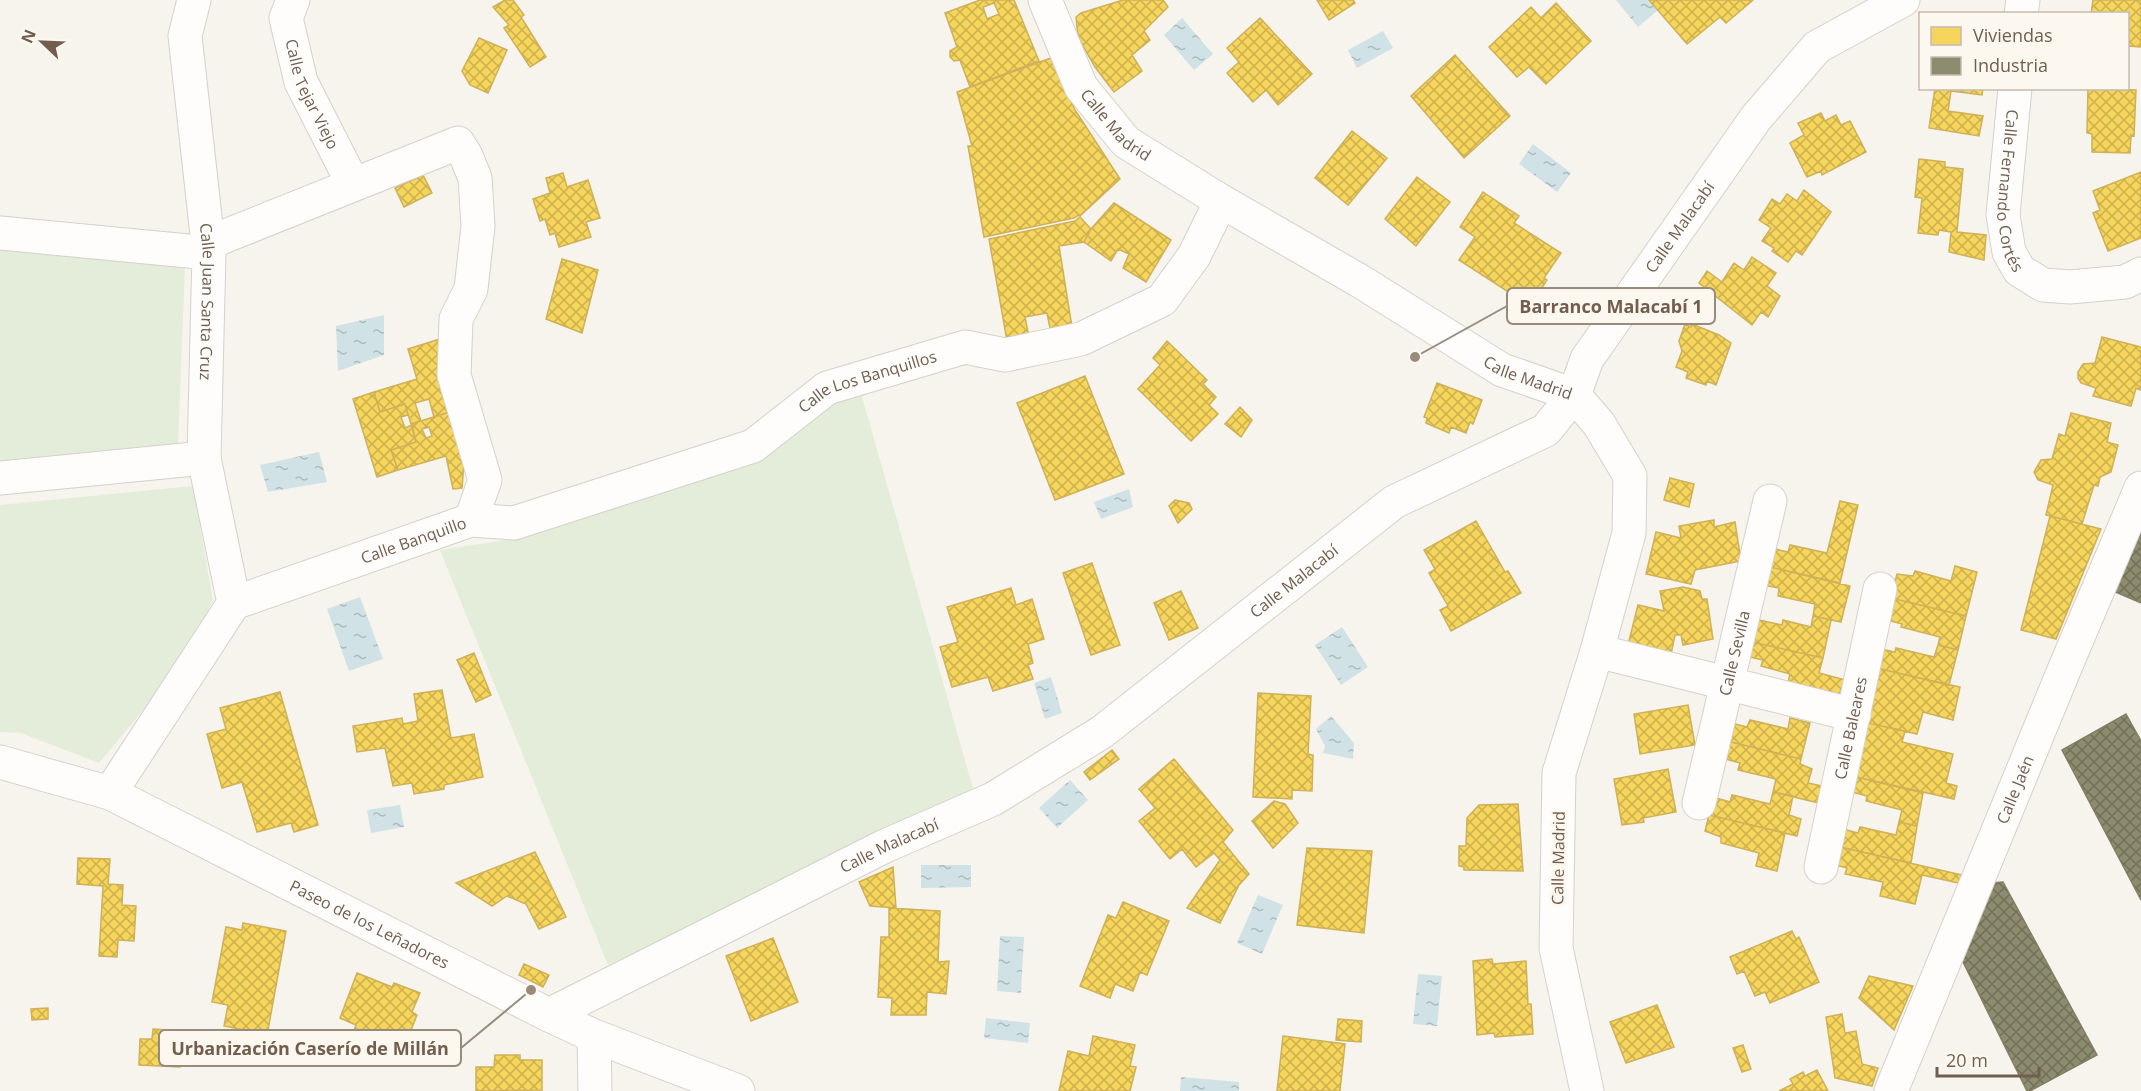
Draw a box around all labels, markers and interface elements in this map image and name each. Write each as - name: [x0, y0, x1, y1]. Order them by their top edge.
- north arrow: [12, 12, 72, 72]
- legend: [1919, 12, 2129, 90]
- text: Viviendas: [1973, 23, 2053, 47]
- text: N: [16, 26, 41, 46]
- street label: Calle Tejar Viejo: [280, 37, 344, 153]
- text: Industria: [1973, 53, 2048, 77]
- street label: Calle Madrid: [1076, 84, 1155, 166]
- street label: Calle Fernando Cortés: [1992, 109, 2029, 276]
- street label: Calle Malacabí: [1640, 176, 1720, 277]
- street label: Calle Juan Santa Cruz: [195, 222, 220, 380]
- callout: Barranco Malacabí 1: [1507, 288, 1715, 324]
- text: Barranco Malacabí 1: [1519, 294, 1703, 318]
- street label: Calle Los Banquillos: [793, 345, 939, 418]
- street label: Calle Madrid: [1479, 350, 1575, 405]
- street label: Calle Banquillo: [358, 511, 469, 569]
- street label: Calle Malacabí: [1245, 539, 1343, 623]
- street label: Calle Sevilla: [1714, 608, 1755, 698]
- street label: Calle Baleares: [1829, 675, 1872, 781]
- street label: Calle Jaén: [1991, 752, 2039, 827]
- street label: Calle Madrid: [1546, 811, 1570, 905]
- street label: Calle Malacabí: [836, 813, 943, 878]
- street label: Paseo de los Leñadores: [286, 875, 453, 974]
- callout: Urbanización Caserío de Millán: [159, 1030, 461, 1066]
- text: Urbanización Caserío de Millán: [171, 1036, 449, 1060]
- scale bar: [1937, 1040, 2039, 1078]
- text: 20 m: [1946, 1048, 1988, 1072]

